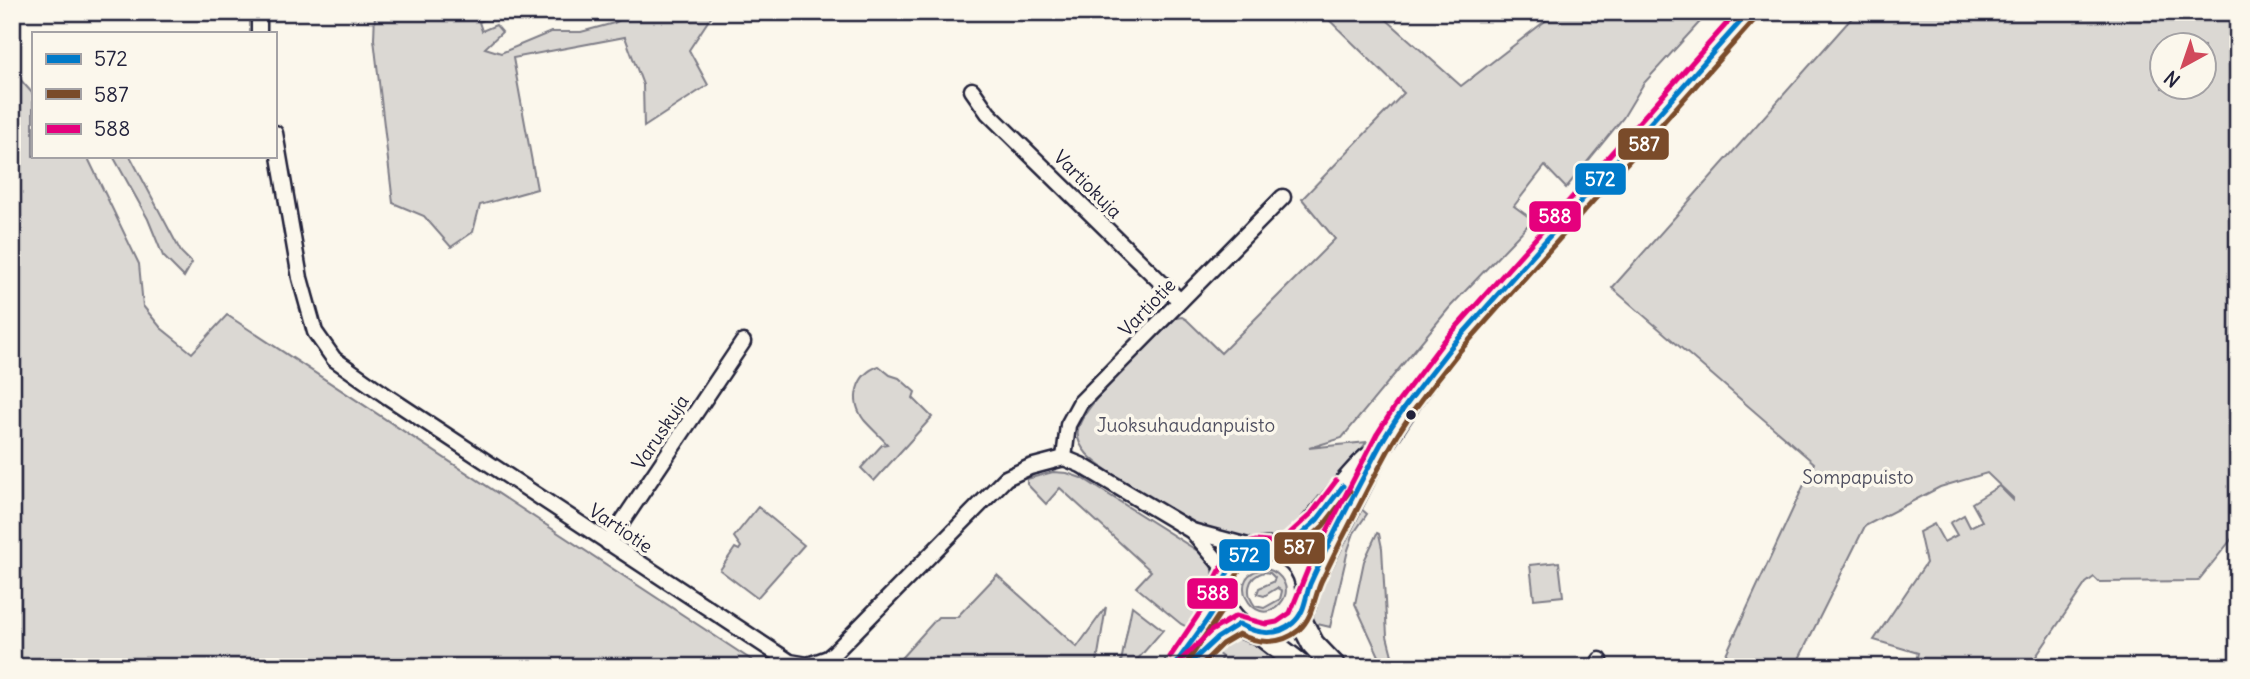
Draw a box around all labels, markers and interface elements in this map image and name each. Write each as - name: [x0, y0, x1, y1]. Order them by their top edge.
- legend: [32, 32, 276, 158]
- north arrow: [2148, 32, 2218, 102]
- text: 572: [94, 45, 128, 72]
- text: N: [2159, 66, 2185, 92]
- text: 587: [94, 81, 128, 108]
- text: 588: [94, 115, 130, 142]
- line badge: 587: [1617, 127, 1670, 161]
- text: 587: [1628, 132, 1660, 156]
- street label: Vartiokuja: [1049, 145, 1127, 223]
- line badge: 572: [1574, 162, 1627, 196]
- text: 572: [1585, 167, 1615, 191]
- line badge: 588: [1528, 200, 1582, 233]
- text: 588: [1539, 204, 1571, 228]
- street label: Vartiotie: [1113, 273, 1181, 341]
- street label: Varuskuja: [626, 390, 694, 474]
- unlabelled marker: [1404, 408, 1418, 422]
- park label: Juoksuhaudanpuisto: [1097, 413, 1275, 437]
- park label: Sompapuisto: [1802, 465, 1914, 489]
- street label: Vartiotie: [585, 498, 657, 558]
- line badge: 587: [1273, 531, 1326, 565]
- text: 587: [1283, 535, 1315, 559]
- line badge: 572: [1218, 538, 1271, 572]
- text: 572: [1229, 543, 1259, 567]
- line badge: 588: [1186, 577, 1239, 610]
- text: 588: [1197, 581, 1229, 605]

